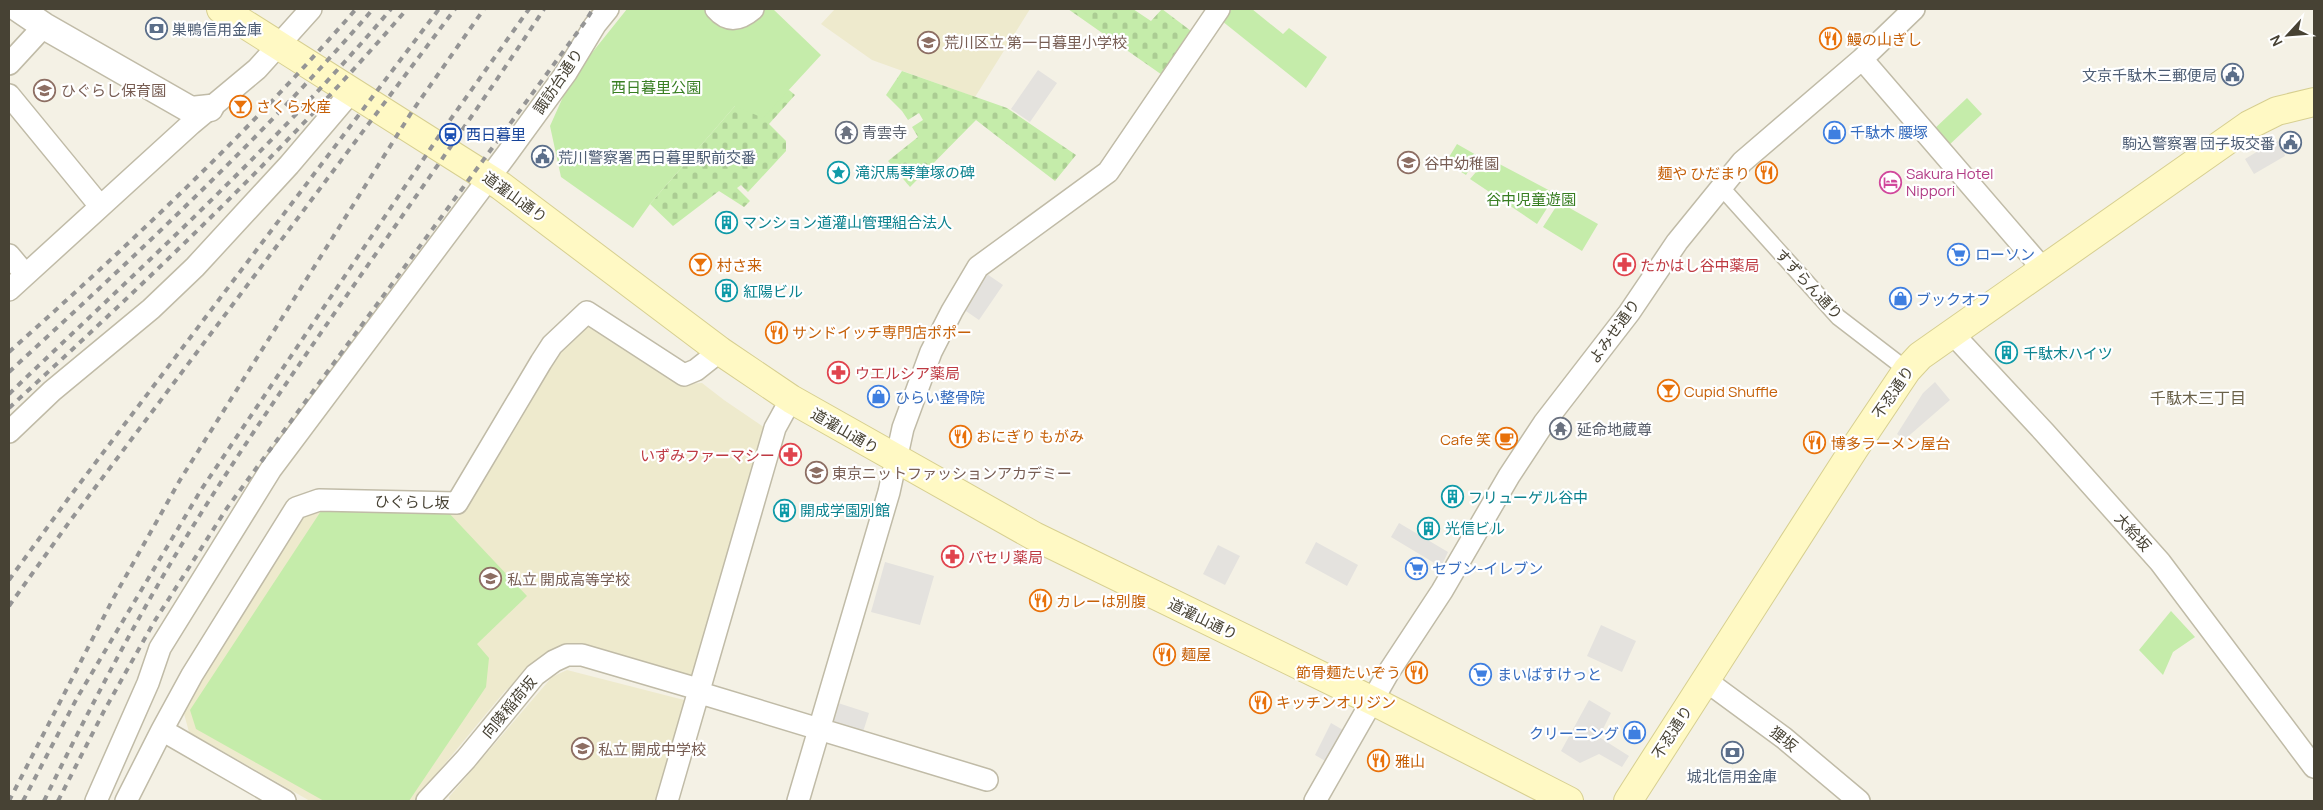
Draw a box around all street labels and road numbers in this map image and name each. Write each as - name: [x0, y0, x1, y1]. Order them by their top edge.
- street label: 諏訪台通り: [528, 44, 588, 118]
- street label: 道灌山通り: [478, 166, 552, 228]
- street label: すずらん通り: [1771, 244, 1847, 324]
- street label: よみせ通り: [1583, 294, 1645, 368]
- street label: 不忍通り: [1867, 361, 1919, 423]
- street label: 道灌山通り: [807, 403, 883, 459]
- street label: ひぐらし坂: [374, 491, 450, 513]
- street label: 大給坂: [2110, 508, 2156, 556]
- street label: 道灌山通り: [1165, 593, 1241, 645]
- street label: 向陵稲荷坂: [477, 672, 541, 742]
- street label: 不忍通り: [1647, 701, 1697, 763]
- street label: 狸坂: [1766, 721, 1802, 757]

